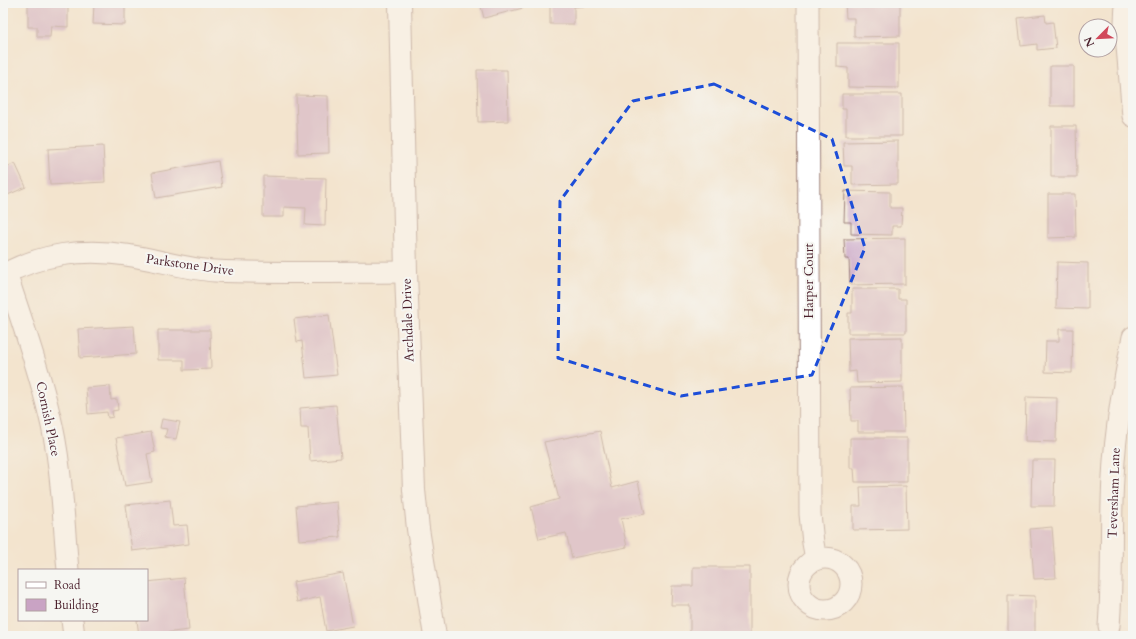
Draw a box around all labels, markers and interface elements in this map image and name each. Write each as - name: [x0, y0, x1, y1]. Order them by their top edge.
- north arrow: [1078, 18, 1118, 58]
- text: N: [1080, 34, 1098, 49]
- street label: Harper Court: [800, 243, 818, 319]
- street label: Parkstone Drive: [145, 250, 235, 280]
- street label: Archdale Drive: [398, 278, 418, 362]
- street label: Cornish Place: [31, 380, 65, 458]
- street label: Teversham Lane: [1103, 447, 1125, 539]
- legend: [18, 569, 148, 621]
- text: Road: [54, 577, 81, 593]
- text: Building: [54, 597, 99, 613]

